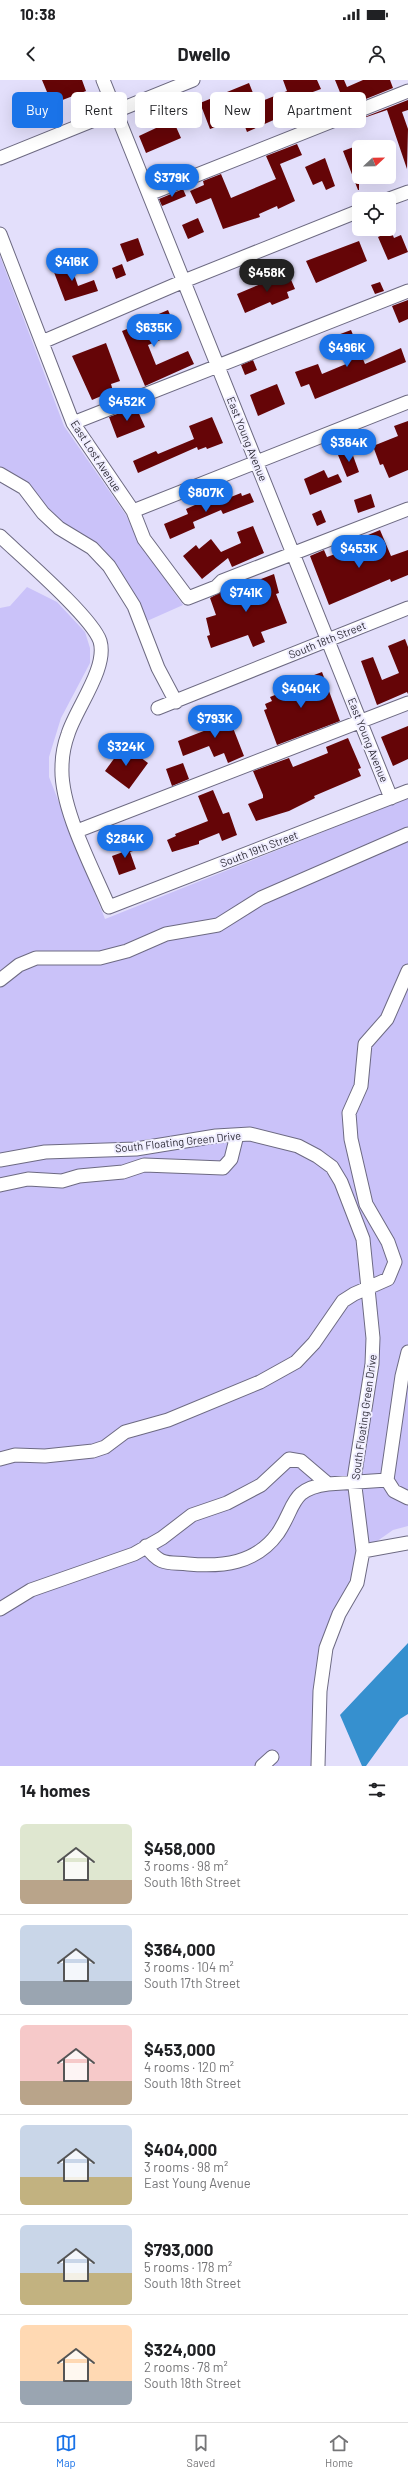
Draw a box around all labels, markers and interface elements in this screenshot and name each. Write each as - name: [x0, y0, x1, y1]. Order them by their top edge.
- text: 10:38: [20, 5, 56, 23]
- icon: back: [20, 43, 42, 65]
- text: Dwello: [177, 43, 231, 65]
- icon: person: [366, 43, 388, 65]
- chip: Buy: [12, 92, 63, 128]
- chip: Rent: [71, 92, 127, 128]
- chip: Filters: [135, 92, 202, 128]
- chip: New: [210, 92, 265, 128]
- chip: Apartment: [273, 92, 366, 128]
- north arrow: [352, 140, 396, 184]
- map controls: [352, 140, 396, 236]
- pin: $379K: [144, 164, 200, 198]
- text: $379K: [154, 169, 190, 185]
- button: locate: [352, 192, 396, 236]
- pin: $416K: [44, 248, 100, 282]
- text: $416K: [55, 253, 89, 269]
- pin: $458K: [239, 259, 295, 293]
- text: $458K: [248, 264, 286, 280]
- pin: $635K: [126, 314, 182, 348]
- text: $635K: [136, 319, 172, 335]
- pin: $496K: [319, 334, 375, 368]
- text: $496K: [328, 339, 366, 355]
- pin: $452K: [99, 388, 155, 422]
- text: $452K: [108, 393, 146, 409]
- street label: East Young Avenue: [225, 395, 270, 483]
- street label: East Lost Avenue: [69, 418, 124, 494]
- pin: $364K: [321, 429, 377, 463]
- text: $364K: [330, 434, 368, 450]
- pin: $807K: [178, 479, 234, 513]
- text: $807K: [188, 484, 224, 500]
- pin: $453K: [331, 535, 387, 569]
- text: $453K: [340, 540, 378, 556]
- pin: $741K: [218, 579, 274, 613]
- text: $741K: [229, 584, 263, 600]
- street label: South 18th Street: [286, 618, 367, 661]
- pin: $404K: [273, 675, 329, 709]
- text: $404K: [282, 680, 320, 696]
- street label: East Young Avenue: [346, 696, 391, 784]
- pin: $793K: [187, 705, 243, 739]
- text: $793K: [197, 710, 233, 726]
- pin: $324K: [98, 733, 154, 767]
- text: $324K: [107, 738, 145, 754]
- pin: $284K: [97, 825, 153, 859]
- street label: South 19th Street: [218, 828, 300, 869]
- text: $284K: [106, 830, 144, 846]
- street label: South Floating Green Drive: [114, 1128, 242, 1155]
- street label: South Floating Green Drive: [348, 1353, 379, 1481]
- icon: filters: [366, 1779, 388, 1801]
- text: 14 homes: [20, 1780, 90, 1800]
- text: $458,000: [144, 1838, 216, 1858]
- icon: home: [52, 1840, 100, 1888]
- text: 3 rooms · 98 m²: [144, 1858, 228, 1874]
- text: South 16th Street: [144, 1874, 241, 1890]
- text: $364,000: [144, 1939, 215, 1959]
- icon: home: [52, 1941, 100, 1989]
- text: 3 rooms · 104 m²: [144, 1959, 234, 1975]
- text: South 17th Street: [144, 1975, 241, 1991]
- text: $453,000: [144, 2039, 216, 2059]
- icon: home: [52, 2041, 100, 2089]
- text: 4 rooms · 120 m²: [144, 2059, 234, 2075]
- text: South 18th Street: [144, 2075, 241, 2091]
- text: $404,000: [144, 2139, 217, 2159]
- icon: home: [52, 2141, 100, 2189]
- text: 3 rooms · 98 m²: [144, 2159, 228, 2175]
- text: East Young Avenue: [144, 2175, 251, 2191]
- text: $793,000: [144, 2239, 214, 2259]
- icon: home: [52, 2241, 100, 2289]
- text: 5 rooms · 178 m²: [144, 2259, 232, 2275]
- text: South 18th Street: [144, 2275, 241, 2291]
- text: $324,000: [144, 2339, 216, 2359]
- icon: home: [52, 2341, 100, 2389]
- text: 2 rooms · 78 m²: [144, 2359, 228, 2375]
- text: South 18th Street: [144, 2375, 241, 2391]
- tab: Map: [55, 2432, 77, 2469]
- tab: Saved: [187, 2432, 215, 2469]
- tab: Home: [325, 2432, 353, 2469]

